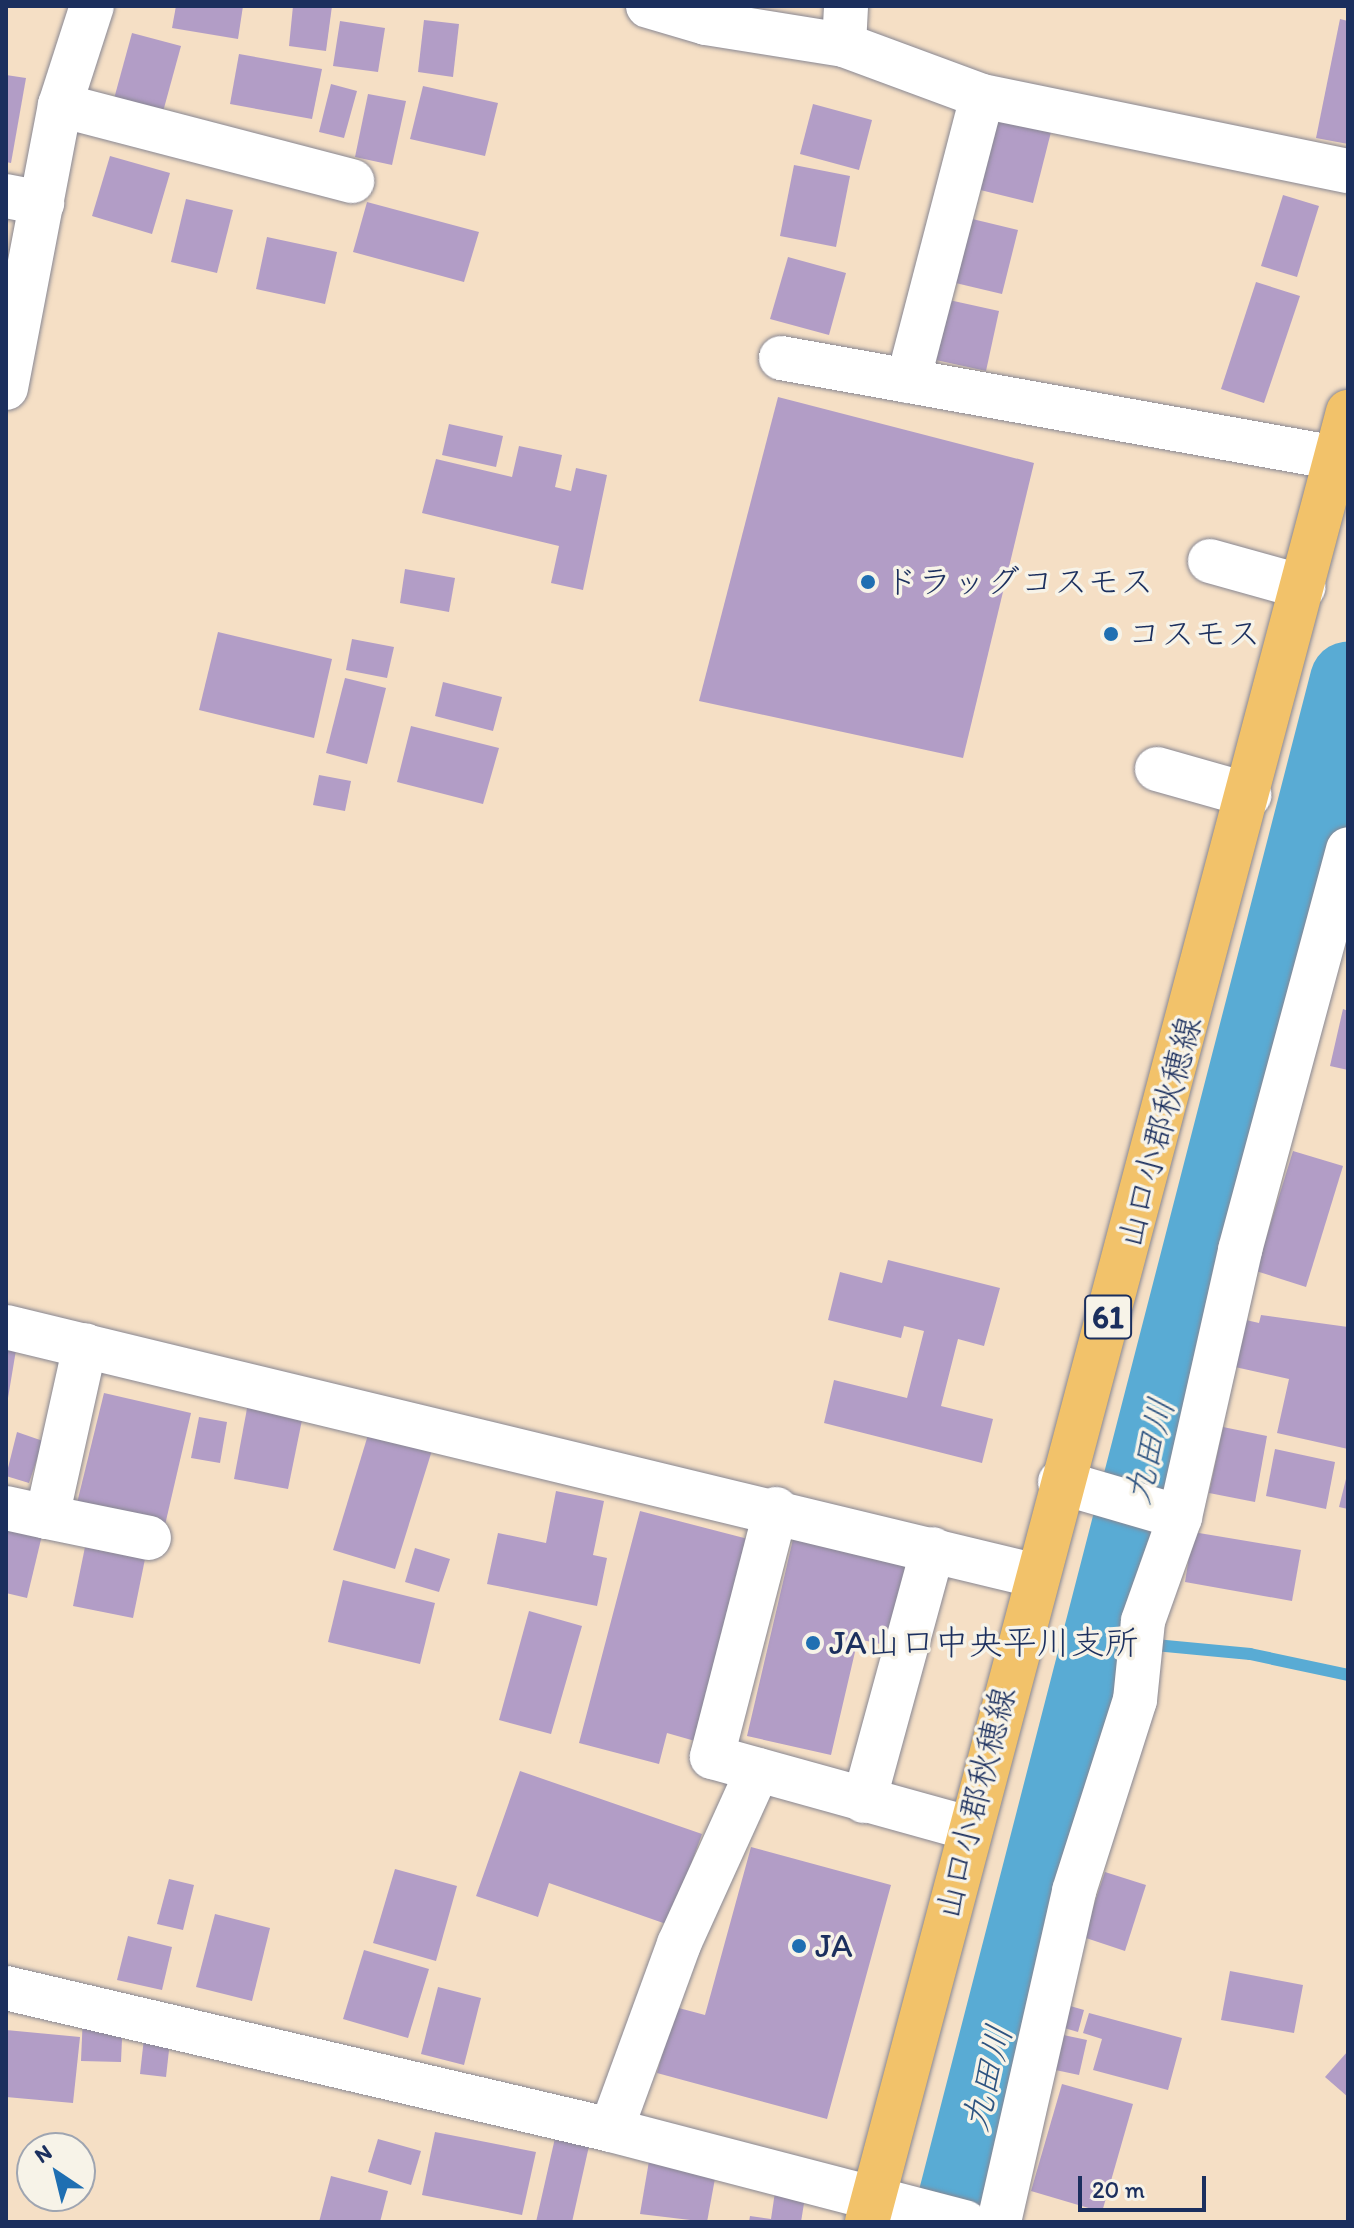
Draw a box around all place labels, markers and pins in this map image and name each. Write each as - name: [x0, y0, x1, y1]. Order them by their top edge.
- place label: ドラッグコスモス: [884, 562, 1156, 602]
- marker: ドラッグコスモス: [859, 573, 877, 591]
- place label: コスモス: [1127, 614, 1263, 654]
- marker: コスモス: [1102, 625, 1120, 643]
- place label: JA山口中央平川支所: [829, 1623, 1139, 1663]
- marker: JA山口中央平川支所: [804, 1634, 822, 1652]
- place label: JA: [815, 1926, 853, 1966]
- marker: JA: [790, 1937, 808, 1955]

